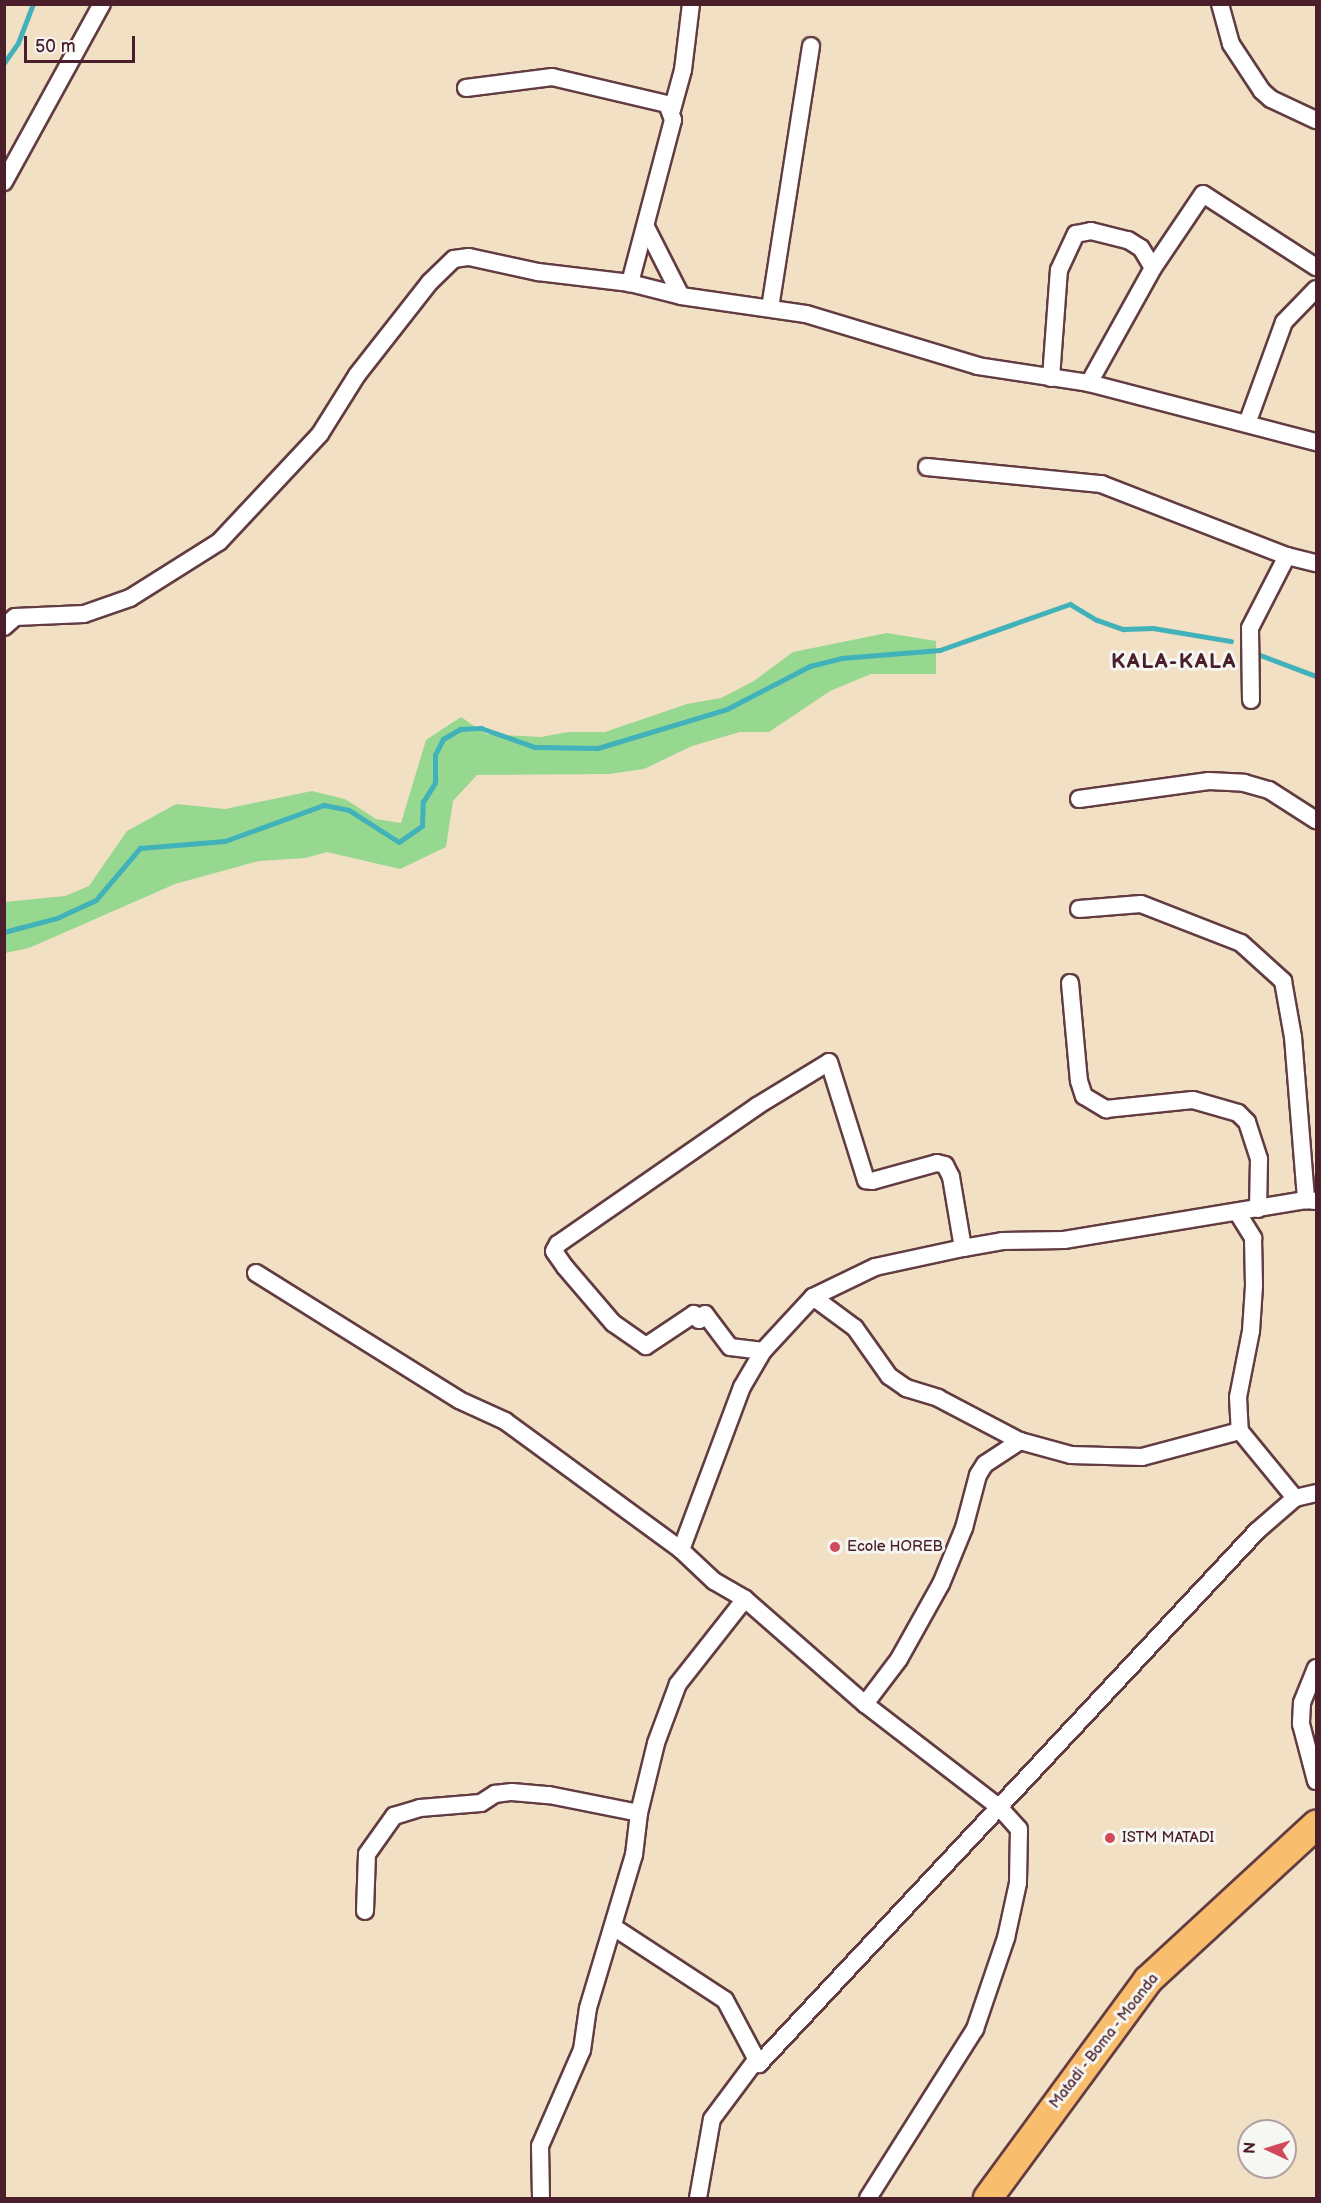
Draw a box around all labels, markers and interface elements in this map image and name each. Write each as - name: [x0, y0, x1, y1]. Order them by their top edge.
- scale bar: [27, 24, 138, 62]
- text: 50 m: [35, 36, 76, 57]
- district label: KALA-KALA: [1111, 649, 1237, 675]
- place label: Ecole HOREB: [847, 1538, 943, 1556]
- marker: Ecole HOREB: [828, 1540, 842, 1554]
- place label: ISTM MATADI: [1122, 1829, 1214, 1847]
- marker: ISTM MATADI: [1103, 1831, 1117, 1845]
- street label: Matadi - Boma - Moanda: [1045, 1969, 1163, 2113]
- north arrow: [1237, 2119, 1297, 2179]
- text: N: [1241, 2141, 1260, 2155]

